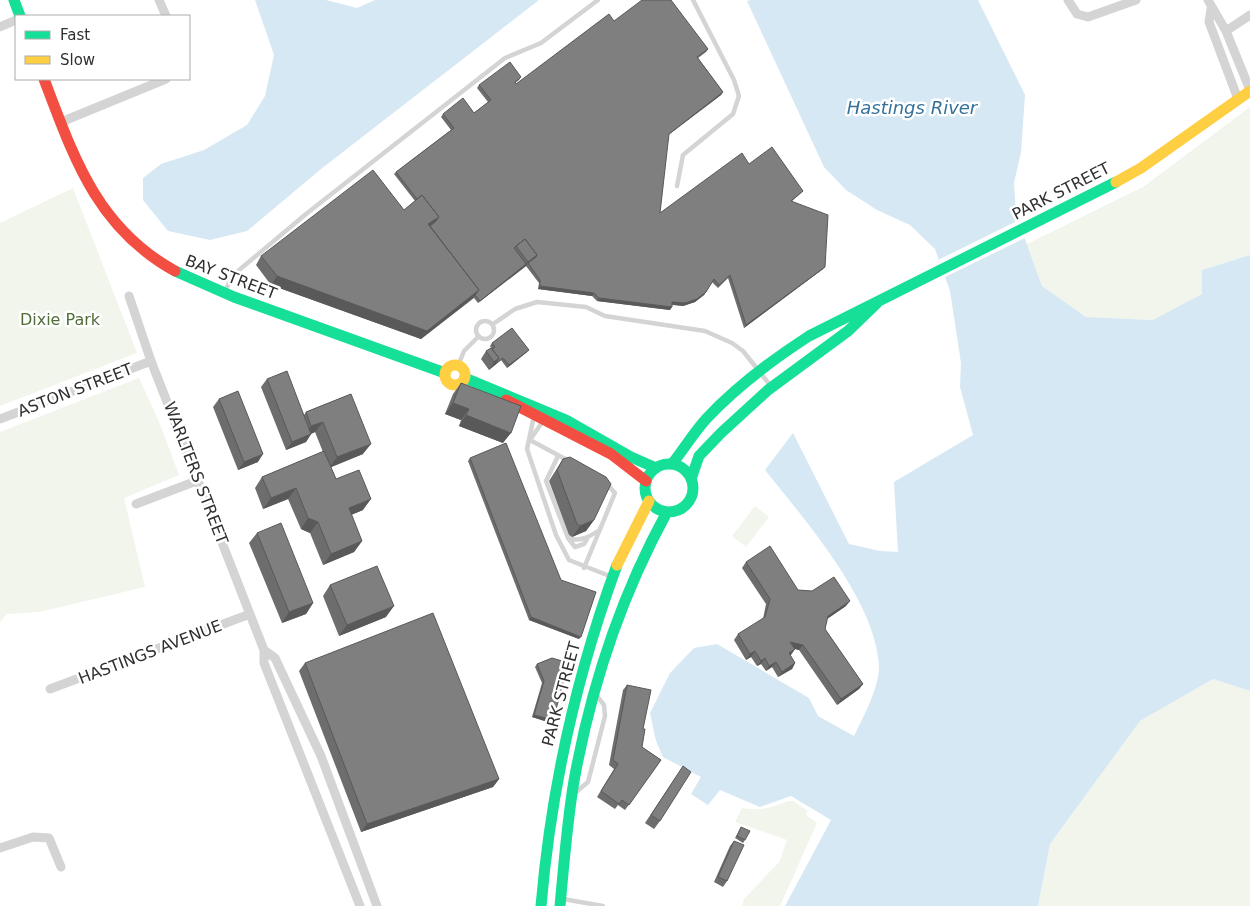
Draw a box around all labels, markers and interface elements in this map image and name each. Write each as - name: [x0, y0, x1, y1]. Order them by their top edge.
- legend: [15, 15, 190, 80]
- text: Fast: [60, 26, 90, 44]
- text: Slow: [60, 51, 95, 69]
- water label: Hastings River: [847, 97, 979, 118]
- street label: PARK STREET: [1009, 158, 1113, 224]
- street label: BAY STREET: [183, 251, 280, 303]
- park label: Dixie Park: [20, 310, 101, 329]
- street label: ASTON STREET: [15, 359, 135, 421]
- street label: WARLTERS STREET: [160, 399, 232, 547]
- street label: HASTINGS AVENUE: [76, 616, 224, 688]
- street label: PARK STREET: [538, 640, 584, 748]

